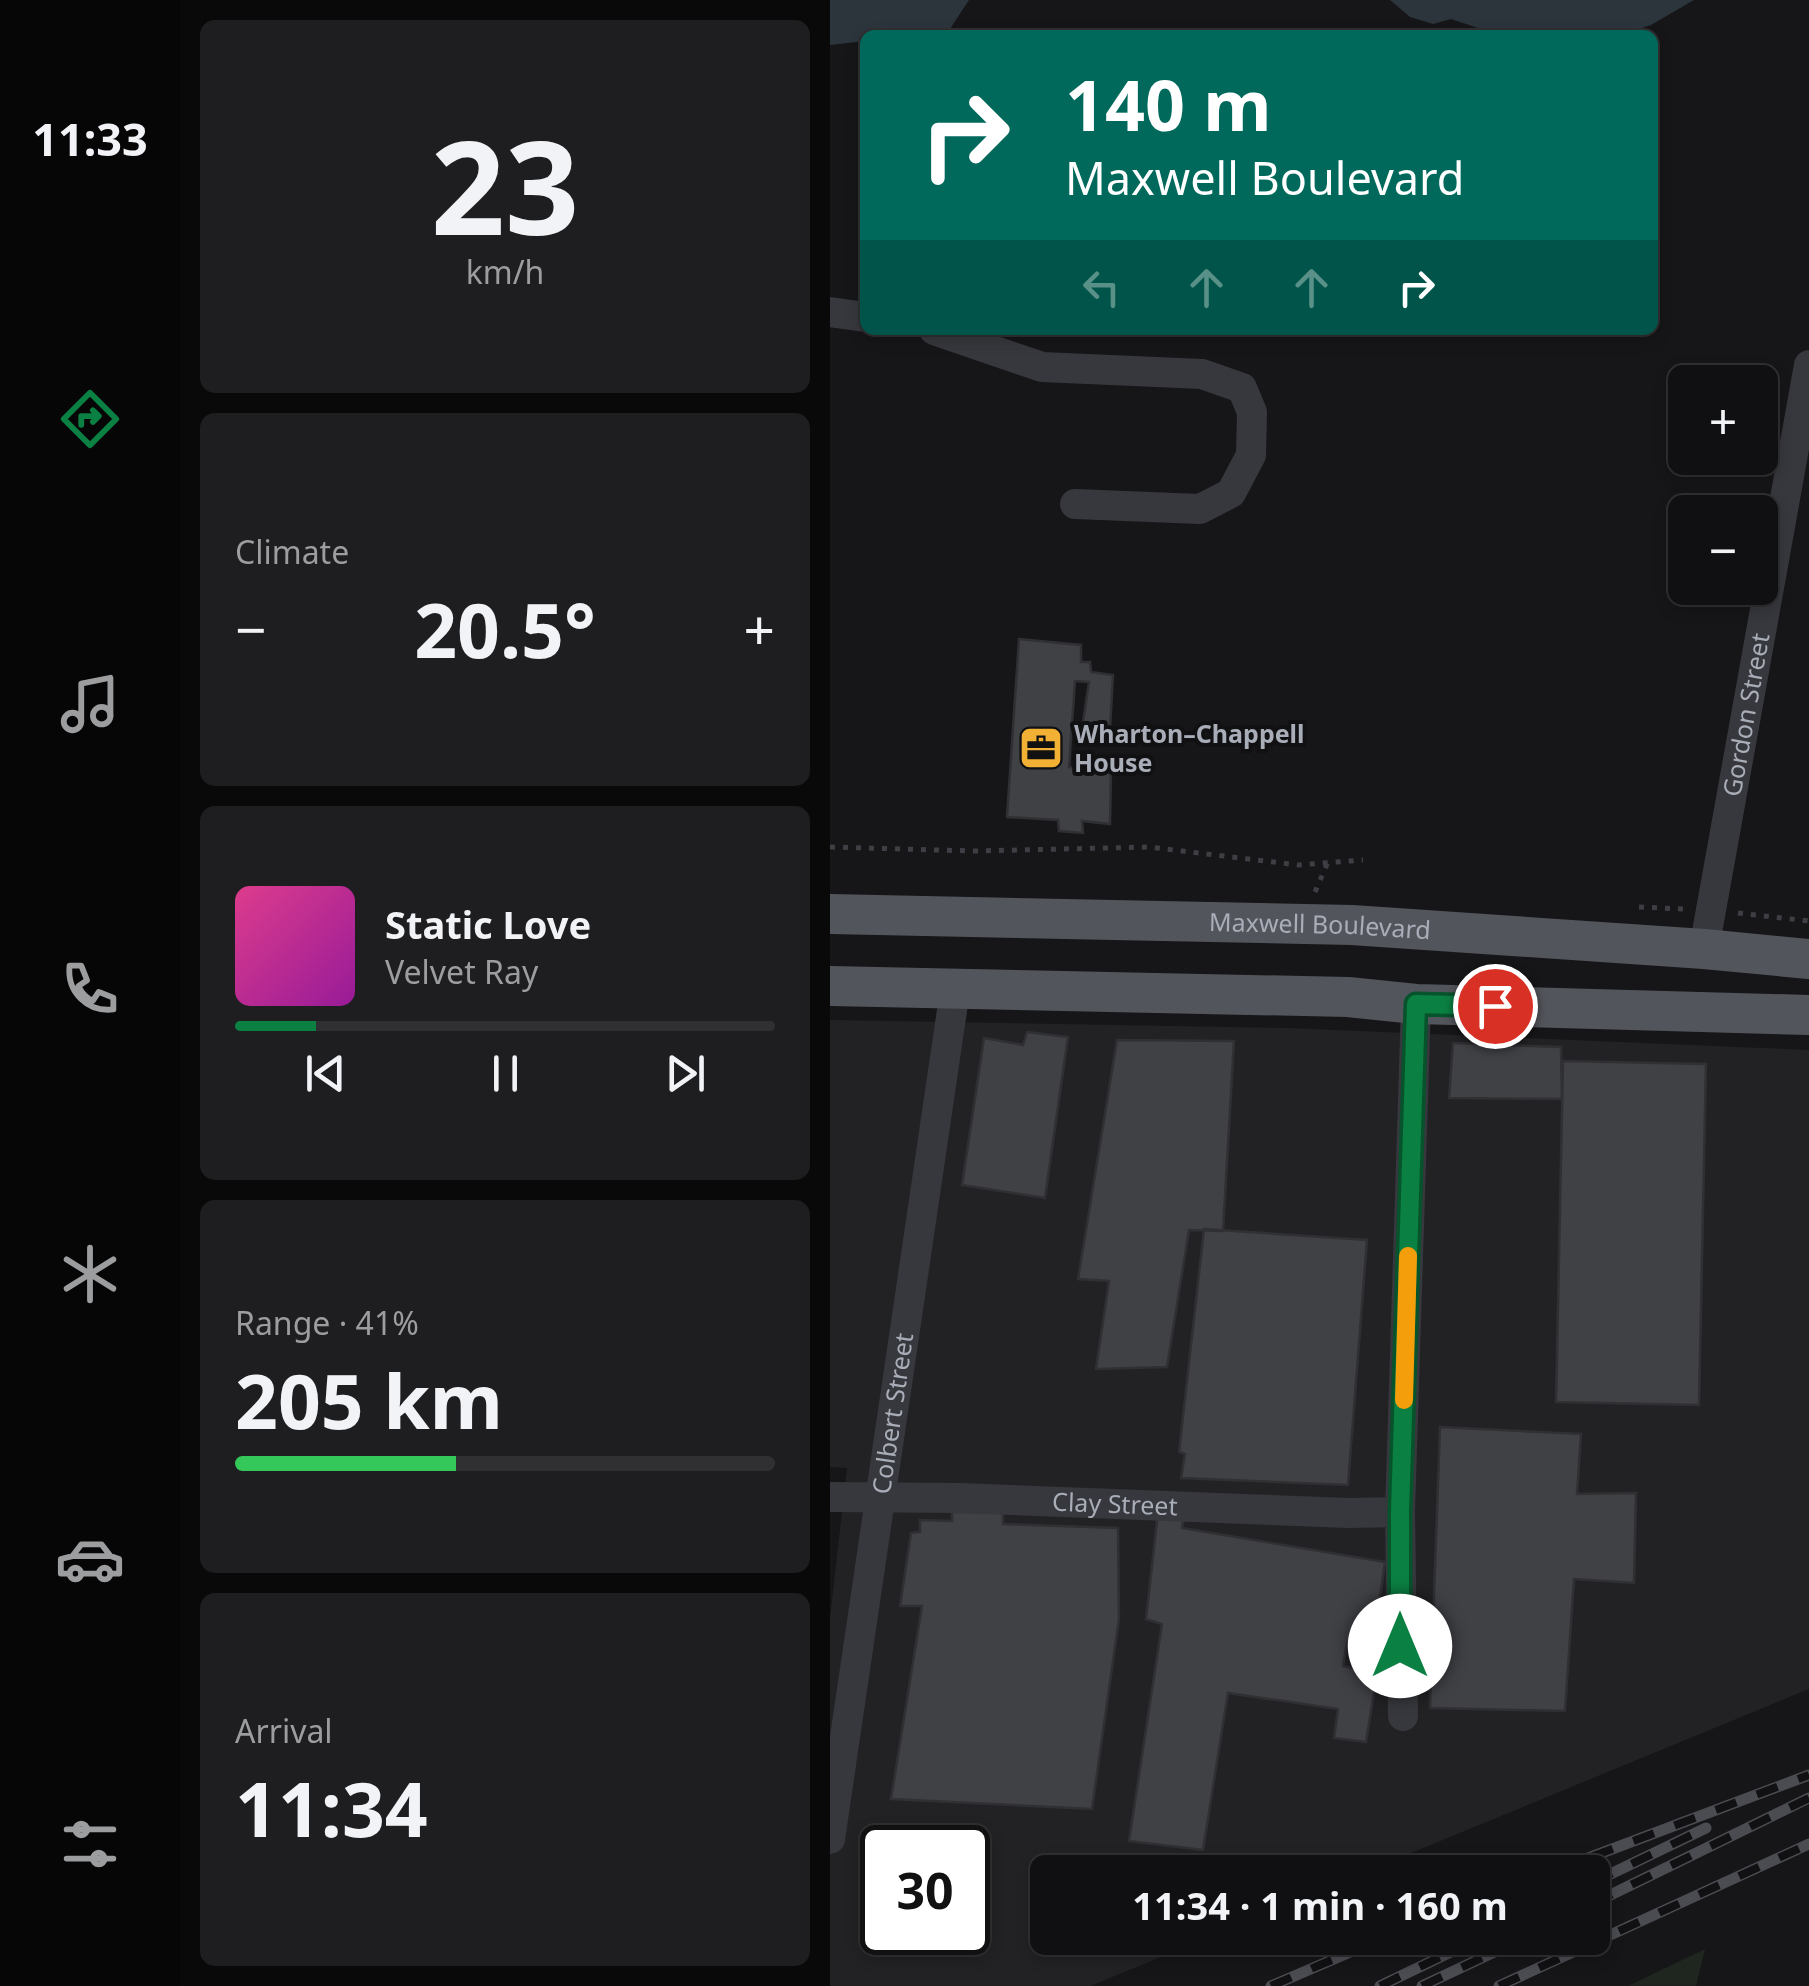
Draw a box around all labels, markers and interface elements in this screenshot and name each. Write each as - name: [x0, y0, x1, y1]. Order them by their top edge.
- text: 140 m: [1065, 56, 1272, 152]
- icon: right: [900, 70, 1030, 200]
- text: 23: [431, 96, 579, 273]
- text: 11:33: [32, 108, 148, 169]
- text: Maxwell Boulevard: [1065, 147, 1464, 208]
- text: km/h: [466, 250, 544, 293]
- icon: left: [1074, 260, 1129, 315]
- icon: ahead: [1179, 260, 1234, 315]
- icon: ahead: [1284, 260, 1339, 315]
- icon: right: [1389, 260, 1444, 315]
- map controls: [1668, 365, 1778, 605]
- button: +: [1668, 365, 1778, 475]
- icon: directions: [55, 384, 125, 454]
- button: −: [1668, 495, 1778, 605]
- text: Climate: [235, 530, 349, 573]
- text: 20.5°: [414, 578, 596, 680]
- text: −: [235, 591, 266, 666]
- text: +: [744, 591, 775, 666]
- street label: Gordon Street: [1714, 630, 1777, 799]
- icon: music: [55, 669, 125, 739]
- place label: Wharton–Chappell House: [1074, 716, 1305, 779]
- office icon: Wharton–Chappell House: [1018, 725, 1064, 771]
- text: Static Love: [385, 898, 591, 950]
- street label: Maxwell Boulevard: [1209, 904, 1432, 946]
- text: Velvet Ray: [385, 950, 538, 993]
- icon: phone: [55, 954, 125, 1024]
- pin: [1453, 964, 1538, 1049]
- icon: arrive: [1468, 979, 1523, 1034]
- icon: previous: [298, 1046, 353, 1101]
- icon: pause: [478, 1046, 533, 1101]
- icon: next: [658, 1046, 713, 1101]
- icon: climate: [55, 1239, 125, 1309]
- text: Range · 41%: [235, 1301, 419, 1344]
- street label: Colbert Street: [863, 1331, 920, 1496]
- text: 205 km: [235, 1349, 503, 1451]
- street label: Clay Street: [1052, 1484, 1178, 1522]
- icon: car: [55, 1524, 125, 1594]
- position arrow: [1348, 1594, 1452, 1698]
- text: Arrival: [235, 1709, 333, 1752]
- text: 11:34: [235, 1757, 428, 1859]
- icon: filters: [55, 1809, 125, 1879]
- speed limit sign: 30: [860, 1825, 990, 1955]
- text: 11:34 · 1 min · 160 m: [1132, 1879, 1508, 1931]

